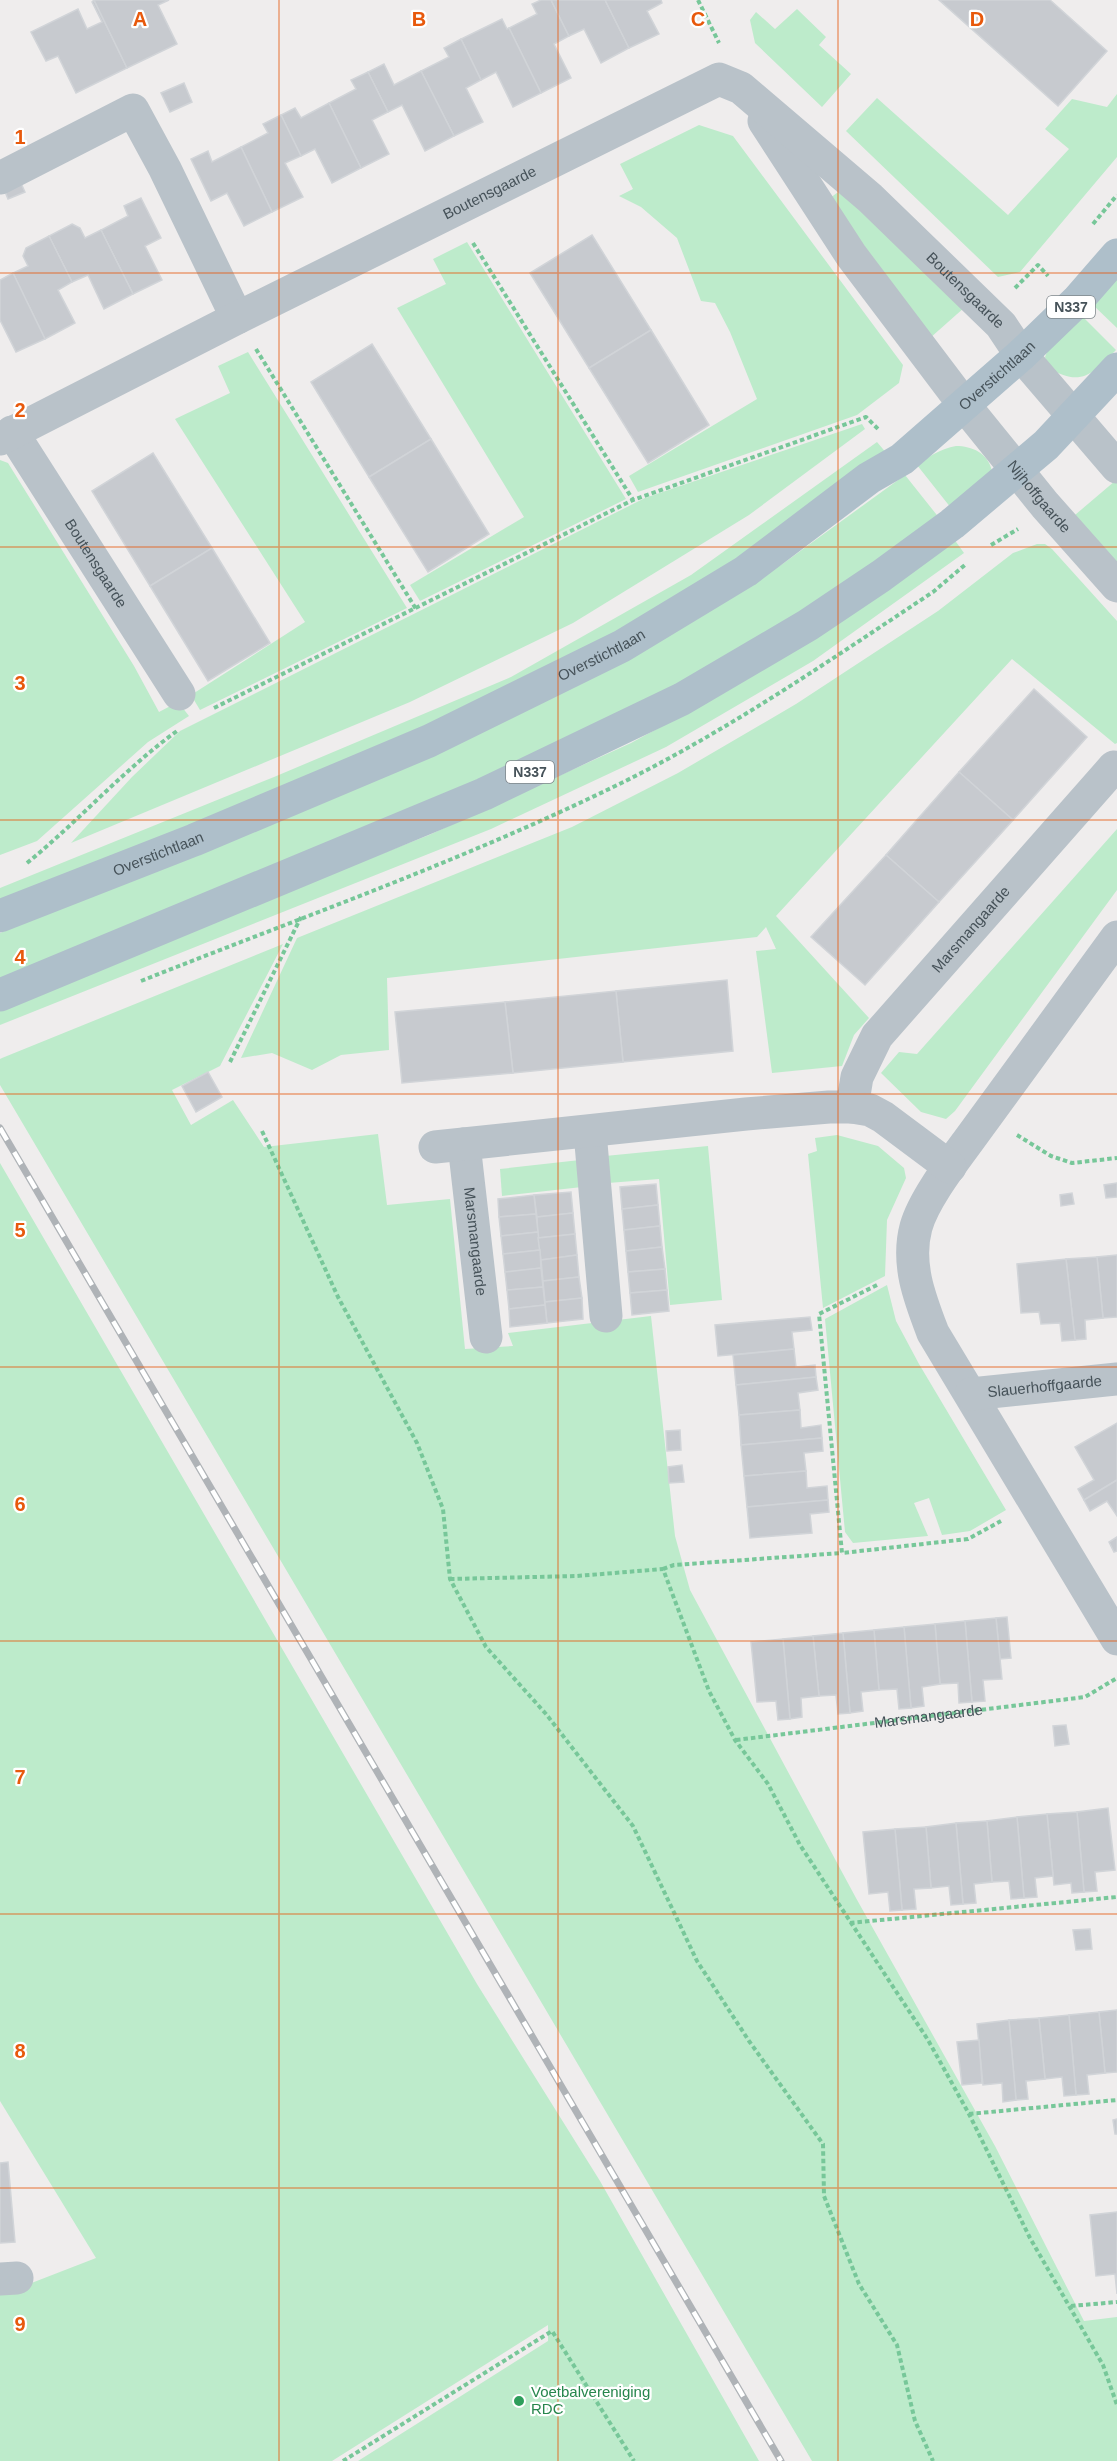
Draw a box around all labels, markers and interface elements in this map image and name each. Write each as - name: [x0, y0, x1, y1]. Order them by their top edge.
- text: A: [133, 8, 147, 30]
- text: B: [412, 8, 426, 30]
- text: C: [691, 8, 705, 30]
- text: D: [970, 8, 984, 30]
- text: 1: [14, 126, 26, 148]
- street label: Boutensgaarde: [440, 162, 539, 223]
- street label: Boutensgaarde: [923, 248, 1008, 331]
- road number: N337: [1047, 296, 1095, 318]
- street label: Overstichtlaan: [955, 337, 1038, 413]
- text: 2: [14, 399, 26, 421]
- street label: Nijhoffgaarde: [1004, 457, 1074, 536]
- street label: Boutensgaarde: [62, 516, 131, 611]
- street label: Overstichtlaan: [555, 625, 648, 684]
- text: 3: [14, 672, 26, 694]
- road number: N337: [506, 761, 554, 783]
- street label: Overstichtlaan: [110, 828, 206, 879]
- street label: Marsmangaarde: [928, 883, 1013, 976]
- text: 4: [14, 946, 26, 968]
- street label: Marsmangaarde: [461, 1186, 490, 1297]
- text: 5: [14, 1219, 26, 1241]
- street label: Slauerhoffgaarde: [987, 1372, 1103, 1400]
- text: 6: [14, 1493, 26, 1515]
- street label: Marsmangaarde: [873, 1701, 984, 1731]
- text: 7: [14, 1766, 26, 1788]
- text: 8: [14, 2040, 26, 2062]
- text: 9: [14, 2313, 26, 2335]
- place label: Voetbalvereniging RDC: [531, 2383, 650, 2417]
- marker: Voetbalvereniging RDC: [512, 2394, 526, 2408]

